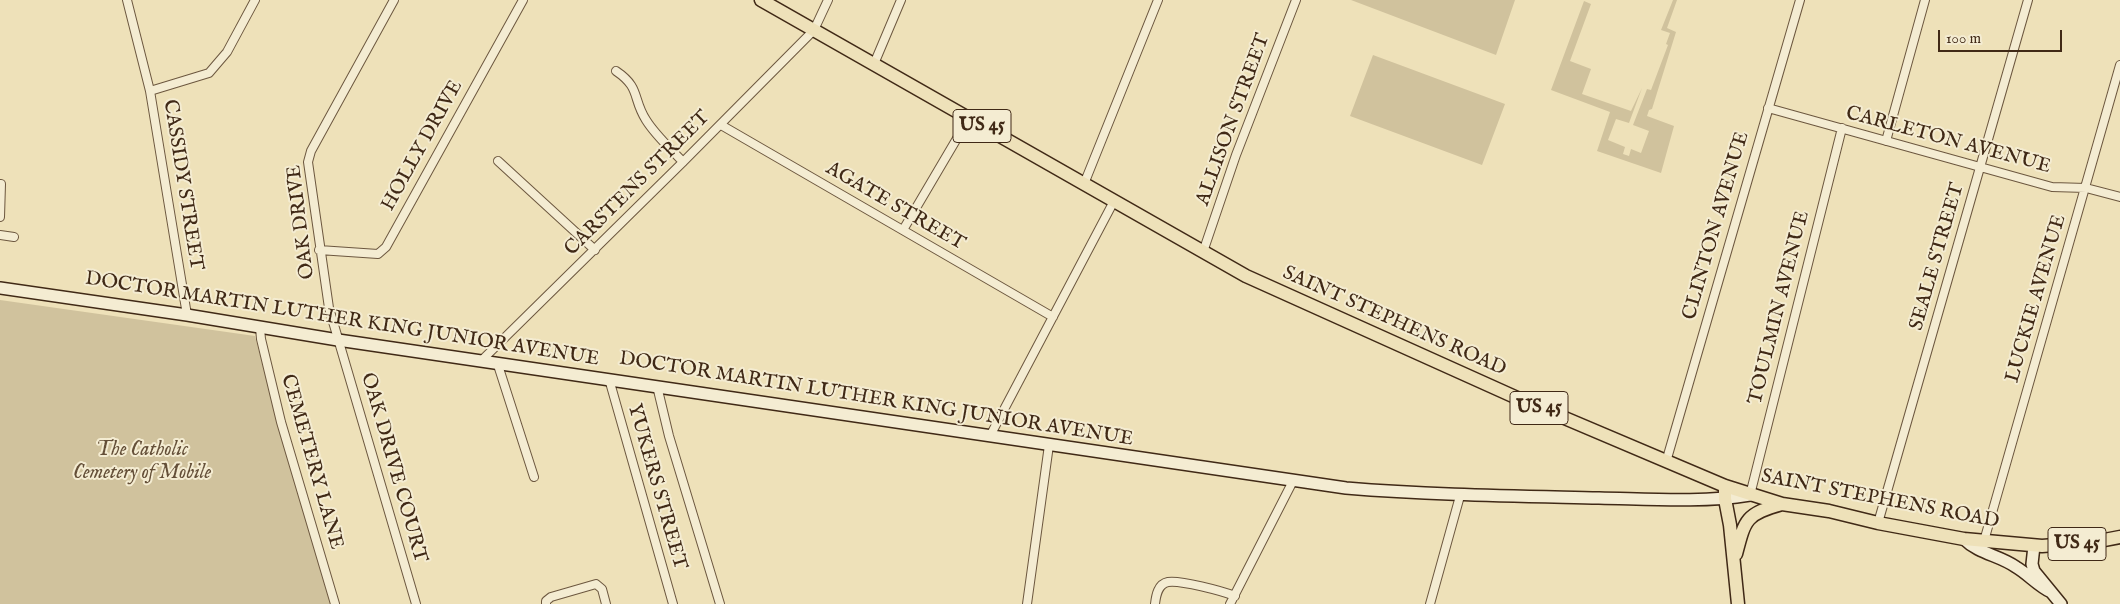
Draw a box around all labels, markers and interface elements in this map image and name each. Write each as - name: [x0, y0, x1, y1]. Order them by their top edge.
- scale bar: [1940, 20, 2064, 52]
- text: 100 m: [1946, 29, 1981, 48]
- street label: ALLISON STREET: [1192, 31, 1276, 209]
- street label: HOLLY DRIVE: [377, 77, 469, 215]
- street label: CASSIDY STREET: [157, 98, 207, 272]
- street label: CARLETON AVENUE: [1843, 102, 2053, 180]
- street label: CARSTENS STREET: [560, 106, 716, 262]
- road number: US 45: [953, 110, 1011, 142]
- street label: CLINTON AVENUE: [1679, 129, 1755, 323]
- street label: AGATE STREET: [821, 157, 969, 257]
- street label: OAK DRIVE: [283, 164, 321, 280]
- street label: SEALE STREET: [1905, 181, 1971, 333]
- street label: TOULMIN AVENUE: [1744, 209, 1816, 407]
- street label: LUCKIE AVENUE: [2002, 212, 2072, 386]
- street label: SAINT STEPHENS ROAD: [1279, 262, 1509, 382]
- street label: DOCTOR MARTIN LUTHER KING JUNIOR AVENUE: [83, 267, 601, 373]
- street label: DOCTOR MARTIN LUTHER KING JUNIOR AVENUE: [617, 347, 1135, 453]
- street label: OAK DRIVE COURT: [354, 370, 432, 566]
- street label: CEMETERY LANE: [275, 372, 347, 552]
- road number: US 45: [1510, 392, 1568, 424]
- street label: YUKERS STREET: [621, 401, 691, 573]
- park label: The Catholic Cemetery of Mobile: [73, 439, 211, 486]
- street label: SAINT STEPHENS ROAD: [1759, 465, 2001, 535]
- road number: US 45: [2048, 528, 2106, 560]

